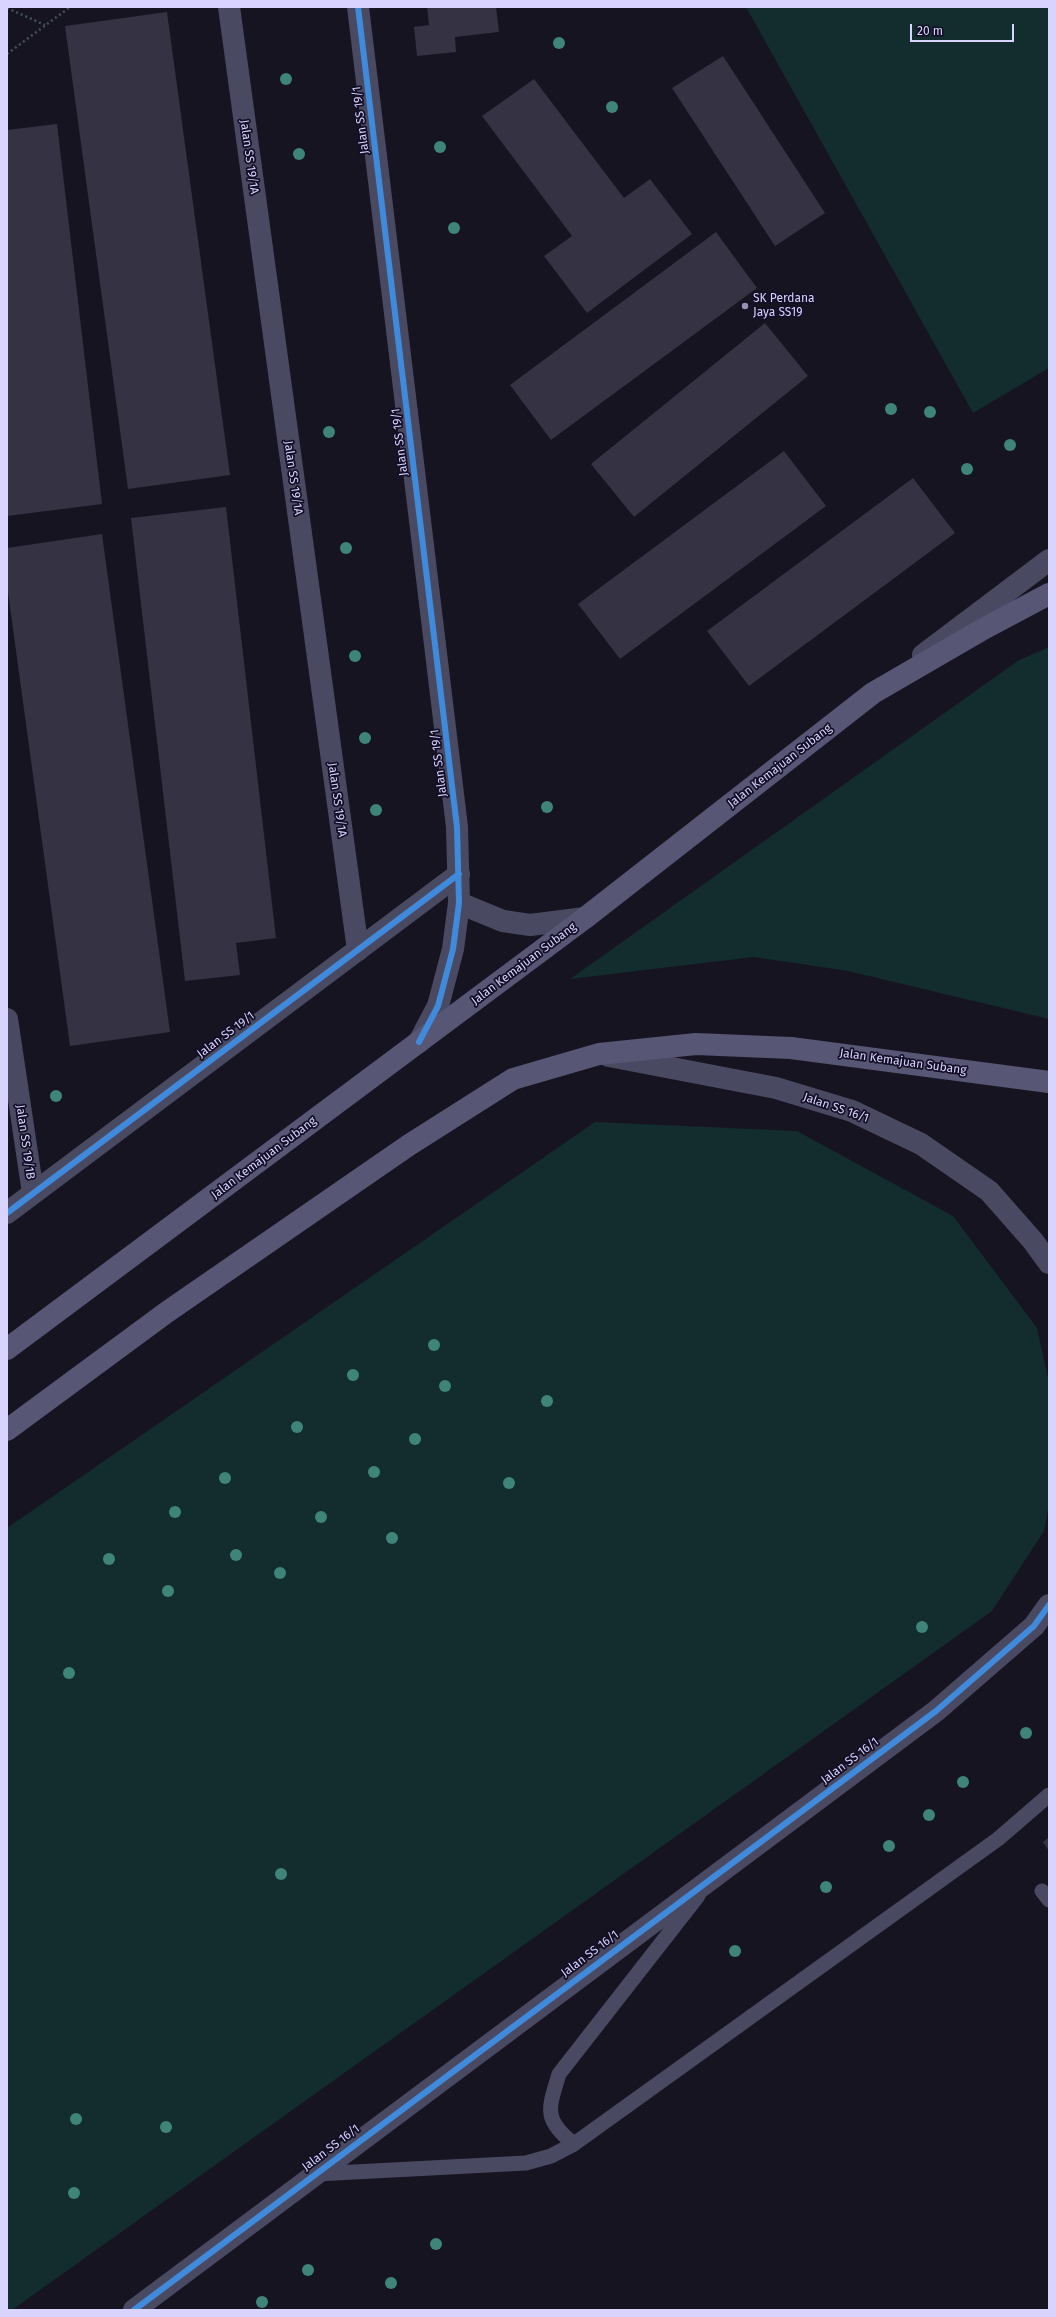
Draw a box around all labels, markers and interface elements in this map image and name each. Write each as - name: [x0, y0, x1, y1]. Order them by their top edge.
- scale bar: [912, 16, 1016, 42]
- text: 20 m: [917, 24, 943, 38]
- street label: Jalan SS 19/1: [350, 85, 372, 155]
- street label: Jalan SS 19/1A: [237, 119, 261, 195]
- place label: SK Perdana Jaya SS19: [753, 292, 814, 320]
- marker: SK Perdana Jaya SS19: [740, 301, 750, 311]
- street label: Jalan SS 19/1: [389, 407, 411, 477]
- street label: Jalan SS 19/1A: [281, 440, 305, 516]
- street label: Jalan Kemajuan Subang: [725, 721, 835, 811]
- street label: Jalan SS 19/1: [428, 728, 450, 798]
- street label: Jalan SS 19/1A: [325, 762, 349, 838]
- street label: Jalan Kemajuan Subang: [469, 920, 579, 1008]
- street label: Jalan SS 19/1: [194, 1009, 258, 1061]
- street label: Jalan Kemajuan Subang: [839, 1046, 967, 1078]
- street label: Jalan SS 16/1: [801, 1090, 871, 1126]
- street label: Jalan SS 19/1B: [13, 1104, 37, 1180]
- street label: Jalan Kemajuan Subang: [209, 1114, 319, 1202]
- street label: Jalan SS 16/1: [818, 1735, 882, 1787]
- street label: Jalan SS 16/1: [558, 1928, 622, 1980]
- street label: Jalan SS 16/1: [299, 2122, 363, 2174]

